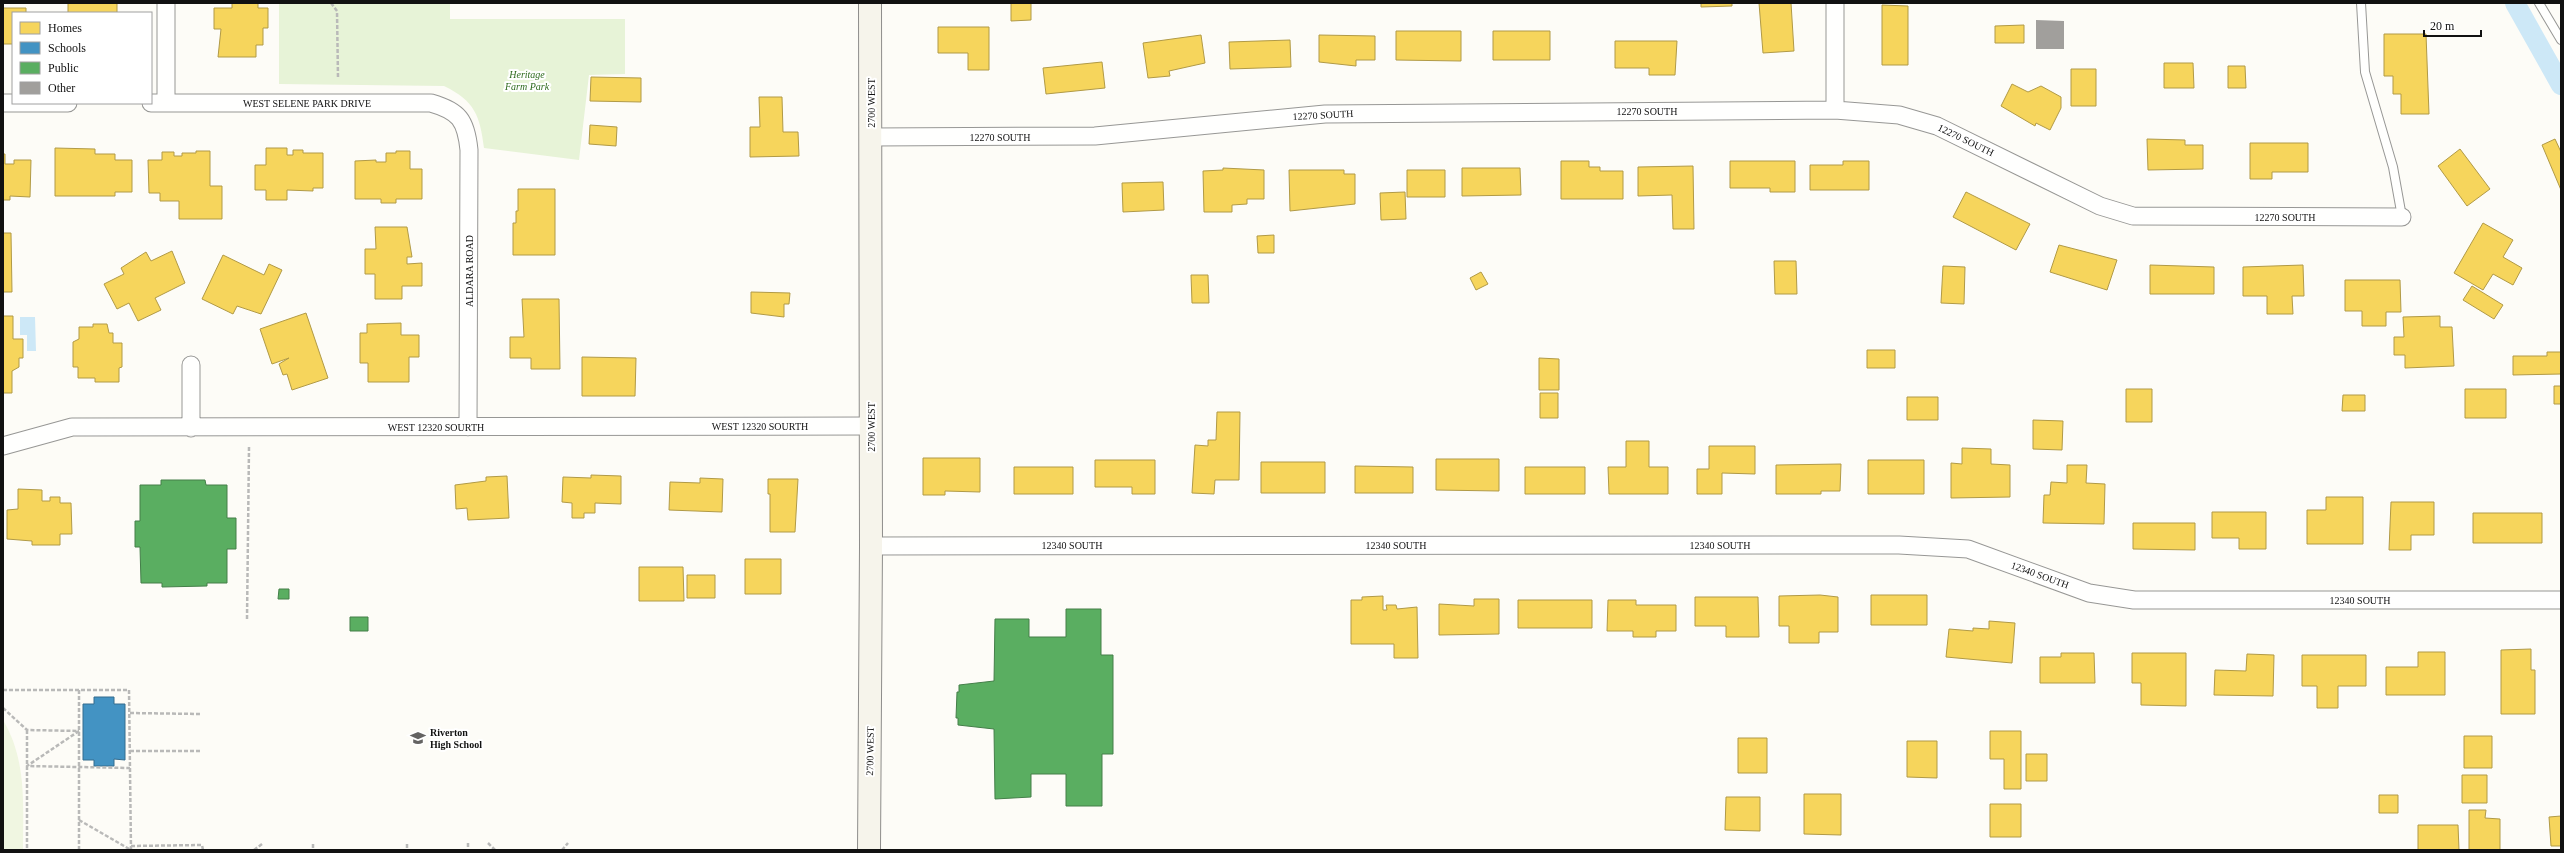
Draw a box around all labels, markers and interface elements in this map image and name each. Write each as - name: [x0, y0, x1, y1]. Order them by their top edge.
- legend: [12, 12, 152, 104]
- scale bar: [2424, 12, 2481, 38]
- text: 20 m: [2430, 19, 2455, 33]
- text: Homes: [48, 21, 82, 35]
- text: Schools: [48, 41, 86, 55]
- text: Public: [48, 61, 79, 75]
- park label: Heritage Farm Park: [504, 69, 550, 92]
- street label: 2700 WEST: [866, 78, 877, 128]
- text: Other: [48, 81, 75, 95]
- street label: WEST SELENE PARK DRIVE: [243, 98, 371, 109]
- street label: 12270 SOUTH: [1617, 106, 1677, 117]
- street label: 12270 SOUTH: [1292, 108, 1354, 122]
- street label: 12270 SOUTH: [1936, 122, 1996, 158]
- street label: 12270 SOUTH: [970, 132, 1030, 143]
- street label: 12270 SOUTH: [2255, 212, 2315, 223]
- street label: ALDARA ROAD: [464, 235, 475, 307]
- street label: 2700 WEST: [866, 402, 877, 452]
- street label: WEST 12320 SOURTH: [712, 421, 808, 432]
- street label: WEST 12320 SOURTH: [388, 422, 484, 433]
- street label: 12340 SOUTH: [1042, 540, 1102, 551]
- street label: 12340 SOUTH: [1366, 540, 1426, 551]
- street label: 12340 SOUTH: [1690, 540, 1750, 551]
- street label: 12340 SOUTH: [2010, 559, 2070, 591]
- street label: 12340 SOUTH: [2330, 595, 2390, 606]
- street label: 2700 WEST: [864, 726, 876, 776]
- place label: Riverton High School: [430, 727, 482, 750]
- school or university icon: Riverton High School: [409, 729, 427, 747]

